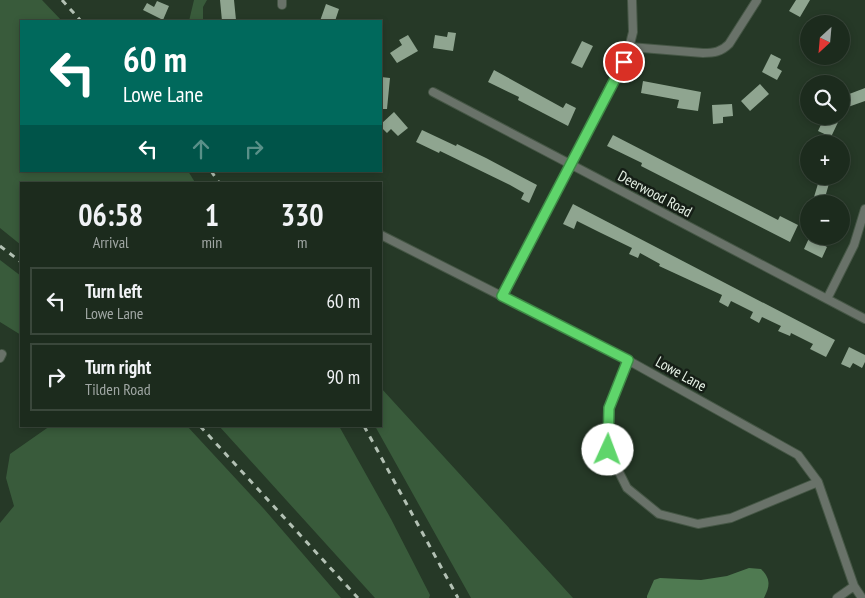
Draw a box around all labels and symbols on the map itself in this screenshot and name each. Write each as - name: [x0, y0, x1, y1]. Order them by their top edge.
- north arrow: [800, 15, 850, 65]
- pin: [603, 41, 645, 83]
- street label: Deerwood Road: [615, 166, 696, 221]
- street label: Lowe Lane: [653, 352, 710, 395]
- position arrow: [581, 423, 633, 475]

